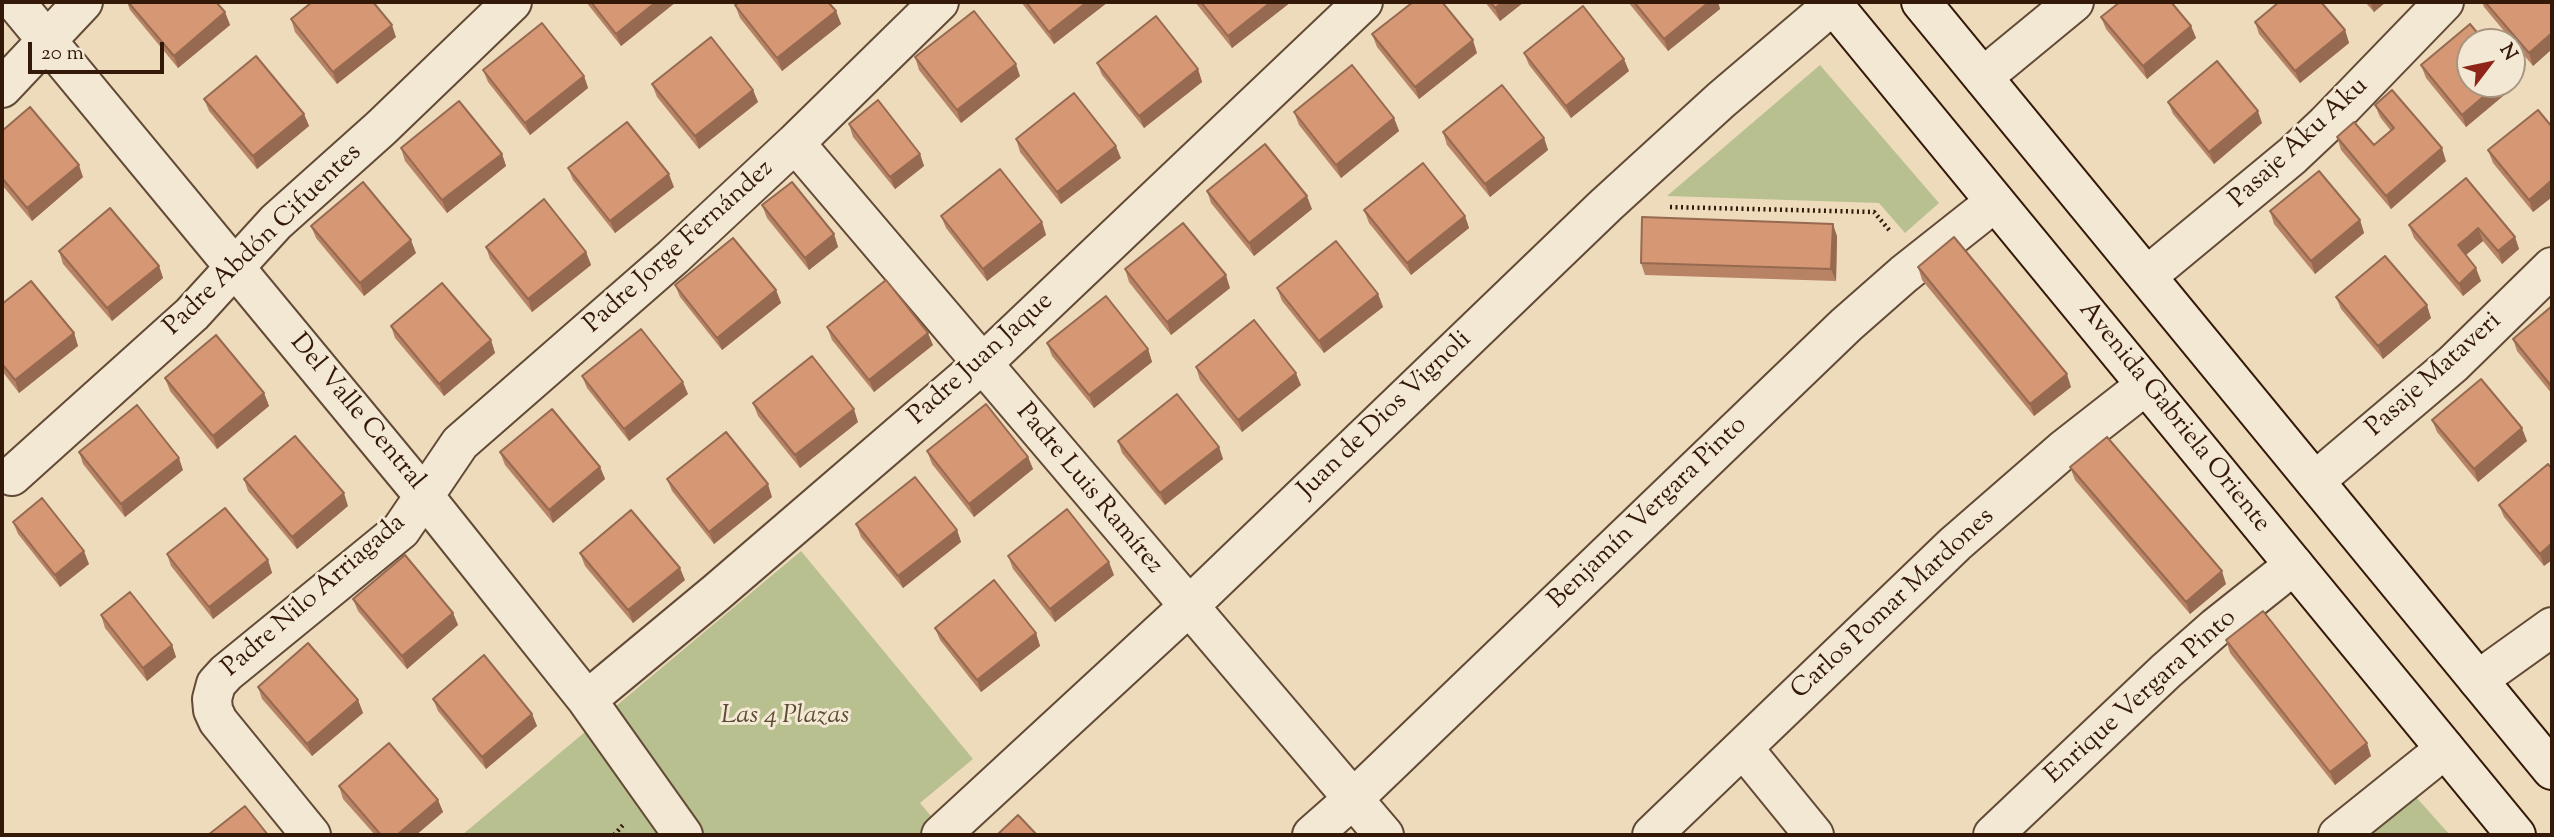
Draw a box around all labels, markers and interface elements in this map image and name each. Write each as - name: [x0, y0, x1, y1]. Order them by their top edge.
- scale bar: [32, 28, 168, 72]
- north arrow: [2456, 28, 2526, 98]
- text: 20 m: [41, 39, 84, 69]
- text: N: [2492, 39, 2523, 66]
- street label: Pasaje Aku Aku: [2224, 72, 2376, 216]
- street label: Padre Abdón Cifuentes: [159, 139, 369, 343]
- street label: Padre Jorge Fernández: [579, 155, 781, 341]
- street label: Padre Juan Jaque: [903, 287, 1061, 433]
- street label: Avenida Gabriela Oriente: [2070, 296, 2276, 540]
- street label: Pasaje Mataveri: [2361, 307, 2509, 445]
- street label: Juan de Dios Vignoli: [1293, 325, 1479, 507]
- street label: Del Valle Central: [282, 329, 430, 497]
- street label: Padre Luis Ramírez: [1008, 399, 1168, 581]
- street label: Benjamín Vergara Pinto: [1543, 411, 1755, 617]
- street label: Carlos Pomar Mardones: [1786, 503, 2002, 707]
- street label: Padre Nilo Arriagada: [217, 509, 413, 685]
- street label: Enrique Vergara Pinto: [2040, 604, 2244, 792]
- park label: Las 4 Plazas: [721, 702, 849, 734]

